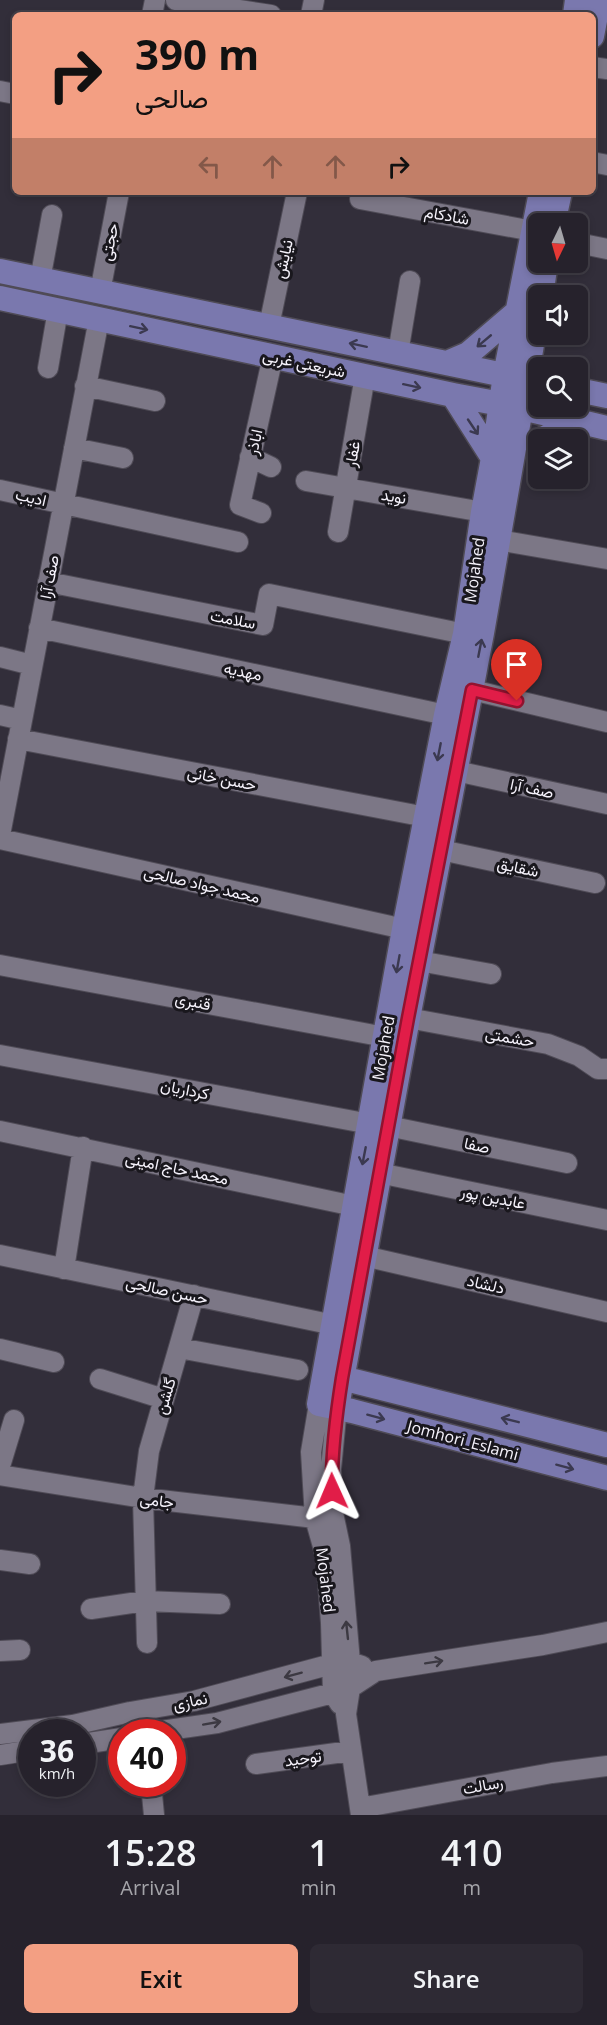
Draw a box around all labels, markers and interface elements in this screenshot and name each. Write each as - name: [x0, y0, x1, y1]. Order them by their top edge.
- text: 390 m: [135, 25, 259, 82]
- icon: right: [36, 36, 114, 114]
- text: صالحی: [135, 79, 208, 116]
- icon: left: [193, 150, 226, 183]
- icon: ahead: [256, 150, 289, 183]
- icon: ahead: [319, 150, 352, 183]
- icon: right: [382, 150, 415, 183]
- street label: شادکام: [423, 200, 471, 230]
- north arrow: [528, 213, 588, 273]
- map controls: [528, 213, 588, 489]
- street label: حجتی: [95, 221, 123, 263]
- street label: نیایش: [268, 237, 298, 281]
- button: sound: [528, 285, 588, 345]
- one-way arrow: [129, 323, 149, 334]
- one-way arrow: [477, 335, 493, 348]
- one-way arrow: [348, 339, 368, 350]
- street label: شریعتی غربی: [261, 344, 347, 382]
- button: search: [528, 357, 588, 417]
- one-way arrow: [402, 381, 421, 393]
- one-way arrow: [467, 418, 479, 434]
- street label: اباذر: [240, 427, 267, 458]
- button: layers: [528, 429, 588, 489]
- street label: غفار: [339, 439, 365, 470]
- street label: ادیب: [13, 483, 49, 511]
- street label: نوید: [380, 483, 408, 509]
- street label: Mojahed: [459, 536, 489, 604]
- street label: صف آرا: [34, 553, 64, 601]
- street label: سلامت: [208, 604, 258, 634]
- one-way arrow: [475, 639, 486, 659]
- pin: [491, 639, 542, 701]
- icon: arrive: [500, 648, 533, 681]
- street label: مهدیه: [222, 656, 264, 686]
- one-way arrow: [433, 741, 444, 761]
- street label: حسن خانی: [186, 761, 259, 796]
- street label: صف آرا: [508, 773, 556, 803]
- street label: شقایق: [495, 852, 541, 882]
- street label: محمد جواد صالحی: [142, 860, 262, 908]
- one-way arrow: [392, 953, 403, 973]
- street label: قنبری: [173, 987, 213, 1015]
- street label: Mojahed: [366, 1014, 400, 1082]
- street label: حشمتی: [484, 1022, 537, 1052]
- street label: کرداریان: [159, 1074, 211, 1104]
- street label: صفا: [462, 1132, 492, 1158]
- one-way arrow: [358, 1145, 369, 1165]
- street label: محمد حاج امینی: [123, 1146, 231, 1191]
- street label: عابدین پور: [458, 1180, 527, 1215]
- street label: دلشاد: [465, 1269, 507, 1299]
- street label: حسن صالحی: [124, 1271, 210, 1309]
- street label: گلشن: [149, 1375, 181, 1417]
- one-way arrow: [366, 1412, 385, 1424]
- street label: Jomhori_Eslami: [403, 1414, 521, 1465]
- one-way arrow: [500, 1414, 519, 1426]
- position arrow: [300, 1459, 364, 1523]
- one-way arrow: [555, 1462, 574, 1473]
- street label: جامی: [139, 1487, 176, 1513]
- street label: Mojahed: [311, 1546, 341, 1614]
- one-way arrow: [341, 1620, 352, 1640]
- one-way arrow: [424, 1657, 443, 1668]
- one-way arrow: [284, 1669, 303, 1681]
- street label: نمازی: [171, 1687, 209, 1715]
- one-way arrow: [201, 1717, 221, 1728]
- speed limit sign: 40: [108, 1719, 186, 1797]
- text: 36: [40, 1730, 74, 1771]
- street label: توحید: [283, 1745, 323, 1771]
- text: km/h: [39, 1763, 75, 1783]
- street label: رسالت: [461, 1771, 505, 1799]
- text: 15:28: [104, 1828, 197, 1877]
- text: 1: [308, 1828, 329, 1877]
- text: 410: [441, 1828, 503, 1877]
- text: Arrival: [120, 1874, 181, 1901]
- text: min: [301, 1874, 337, 1901]
- text: m: [463, 1874, 481, 1901]
- button: Exit: [24, 1944, 298, 2013]
- button: Share: [310, 1944, 583, 2013]

